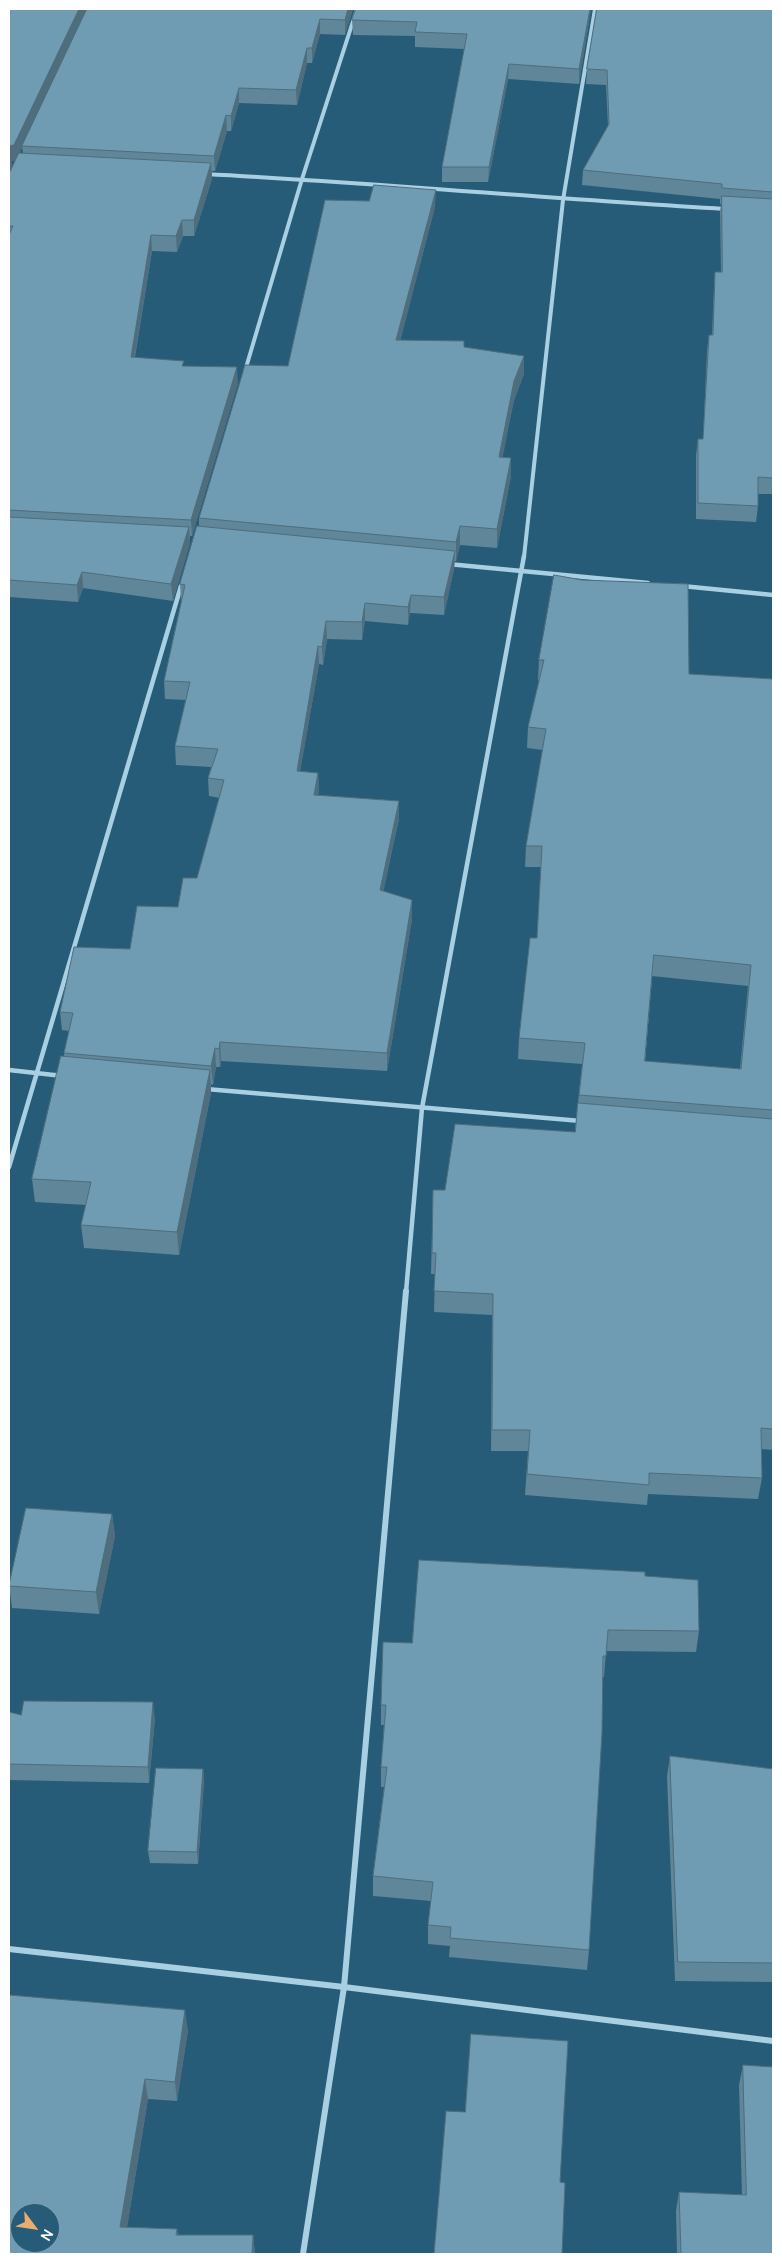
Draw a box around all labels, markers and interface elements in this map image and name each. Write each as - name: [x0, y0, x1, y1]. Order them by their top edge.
- north arrow: [10, 2203, 60, 2253]
- text: N: [37, 2226, 58, 2245]

